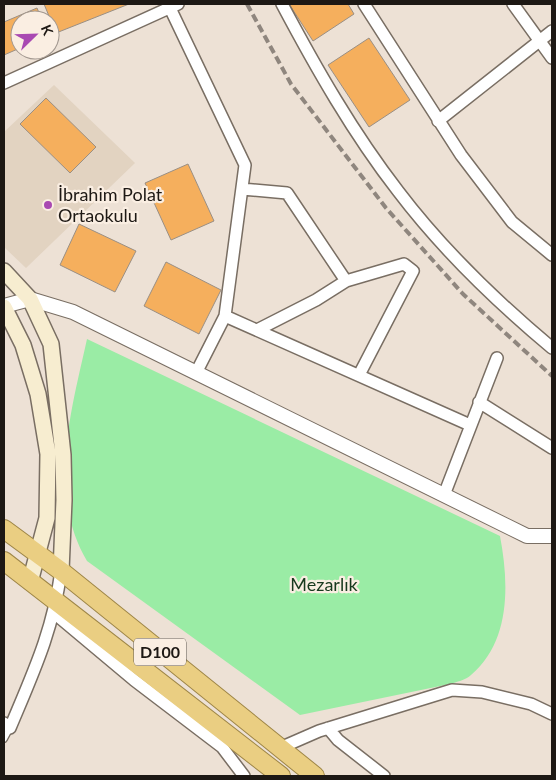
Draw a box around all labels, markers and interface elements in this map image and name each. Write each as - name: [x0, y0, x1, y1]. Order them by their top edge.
- north arrow: [10, 10, 60, 60]
- text: K: [38, 22, 57, 38]
- place label: İbrahim Polat Ortaokulu: [58, 183, 163, 226]
- marker: İbrahim Polat Ortaokulu: [42, 199, 54, 211]
- park label: Mezarlık: [290, 573, 359, 595]
- road number: D100: [134, 638, 186, 666]

